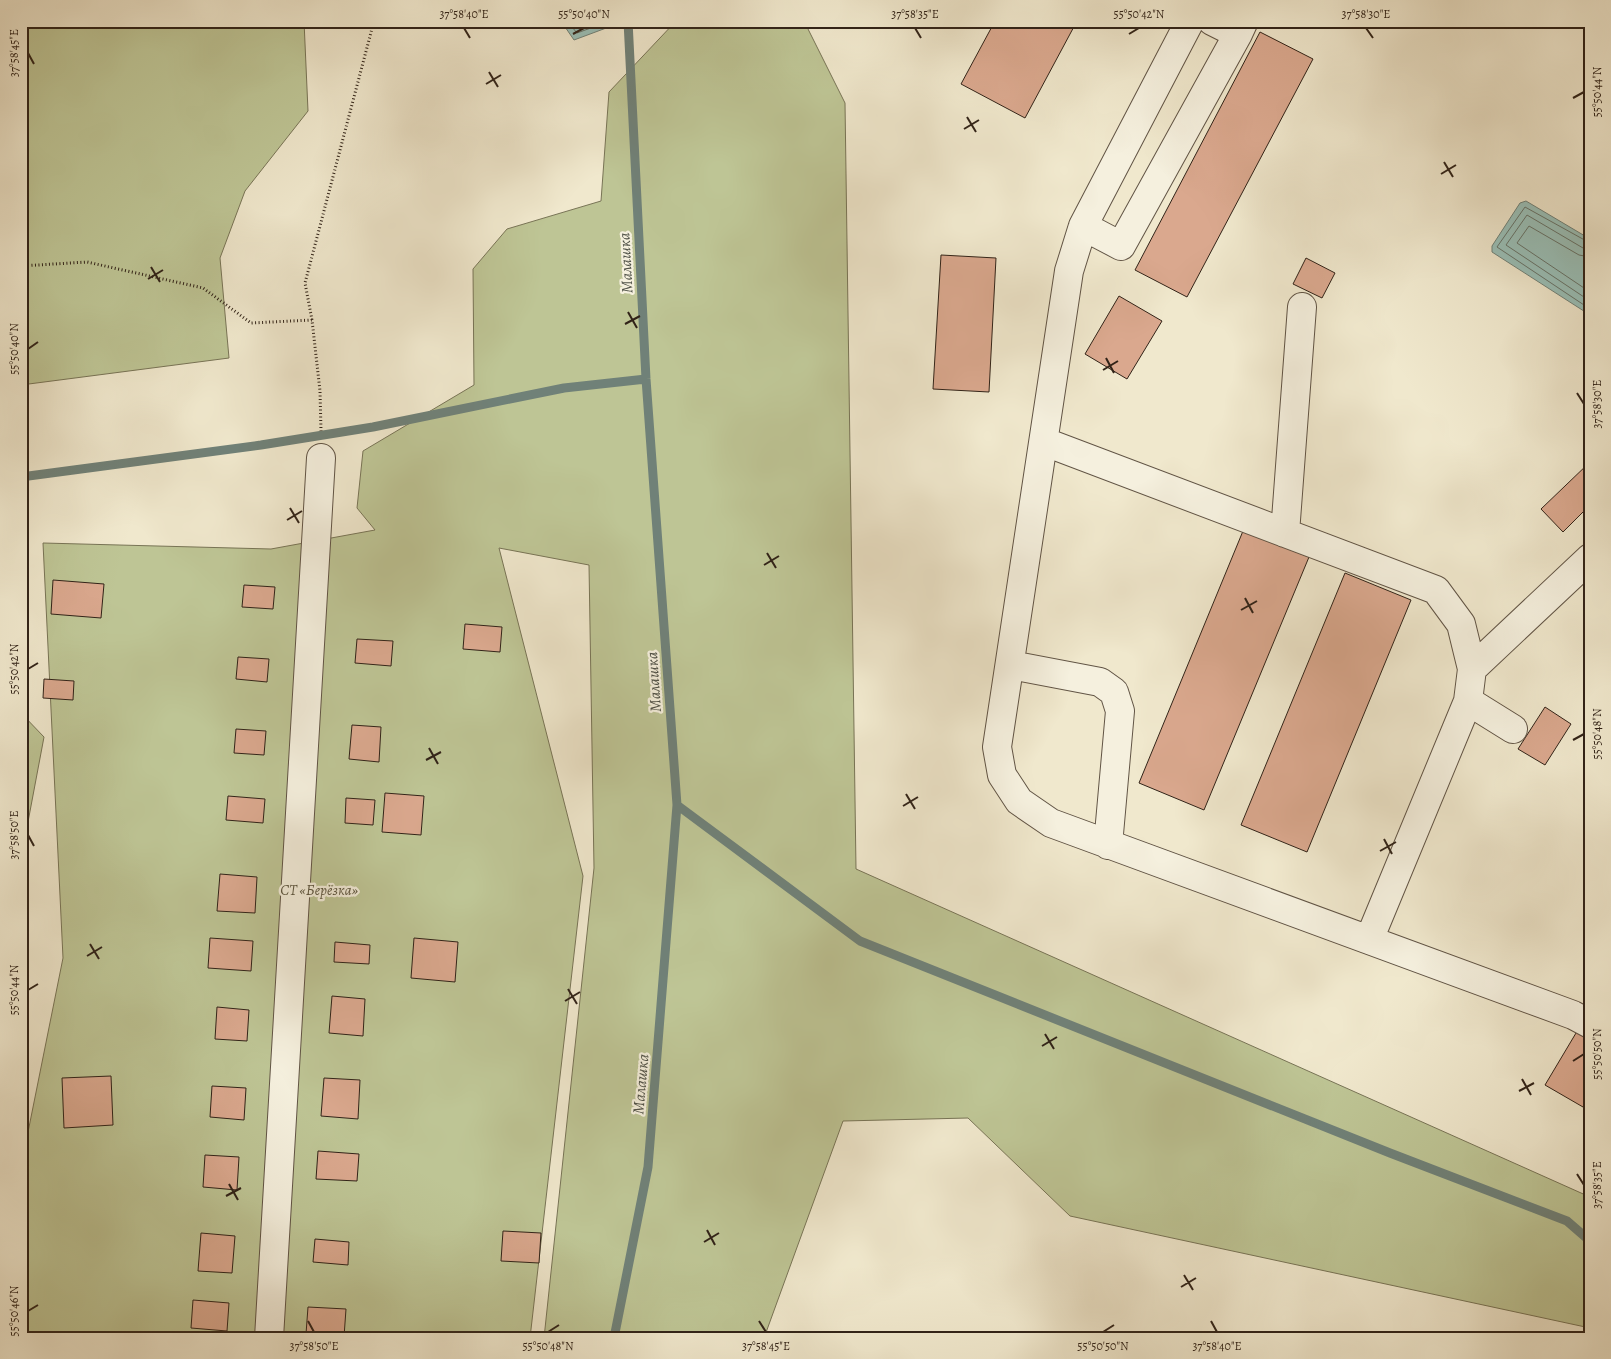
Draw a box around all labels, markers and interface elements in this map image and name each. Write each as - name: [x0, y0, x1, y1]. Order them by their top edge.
- text: 37°58'40"E: [439, 6, 489, 22]
- text: 55°50'40"N: [558, 6, 610, 22]
- text: 37°58'35"E: [891, 6, 939, 22]
- text: 55°50'42"N: [1114, 6, 1165, 22]
- text: 37°58'30"E: [1342, 6, 1390, 22]
- text: 37°58'45"E: [6, 29, 22, 77]
- text: 55°50'44"N: [1589, 66, 1605, 117]
- water label: Малашка: [613, 232, 639, 294]
- text: 55°50'40"N: [6, 323, 22, 375]
- text: 37°58'30"E: [1589, 380, 1605, 428]
- text: 55°50'42"N: [6, 643, 22, 694]
- water label: Малашка: [641, 651, 667, 713]
- text: 55°50'48"N: [1589, 708, 1605, 760]
- text: 37°58'50"E: [6, 811, 22, 859]
- park label: СТ «Берёзка»: [280, 880, 358, 900]
- text: 55°50'44"N: [6, 964, 22, 1015]
- text: 55°50'50"N: [1589, 1028, 1605, 1080]
- water label: Малашка: [627, 1053, 655, 1115]
- text: 37°58'35"E: [1589, 1161, 1605, 1209]
- text: 55°50'46"N: [6, 1285, 22, 1336]
- text: 37°58'50"E: [290, 1338, 338, 1354]
- text: 55°50'48"N: [522, 1338, 574, 1354]
- text: 37°58'45"E: [742, 1338, 790, 1354]
- text: 55°50'50"N: [1077, 1338, 1129, 1354]
- text: 37°58'40"E: [1192, 1338, 1242, 1354]

